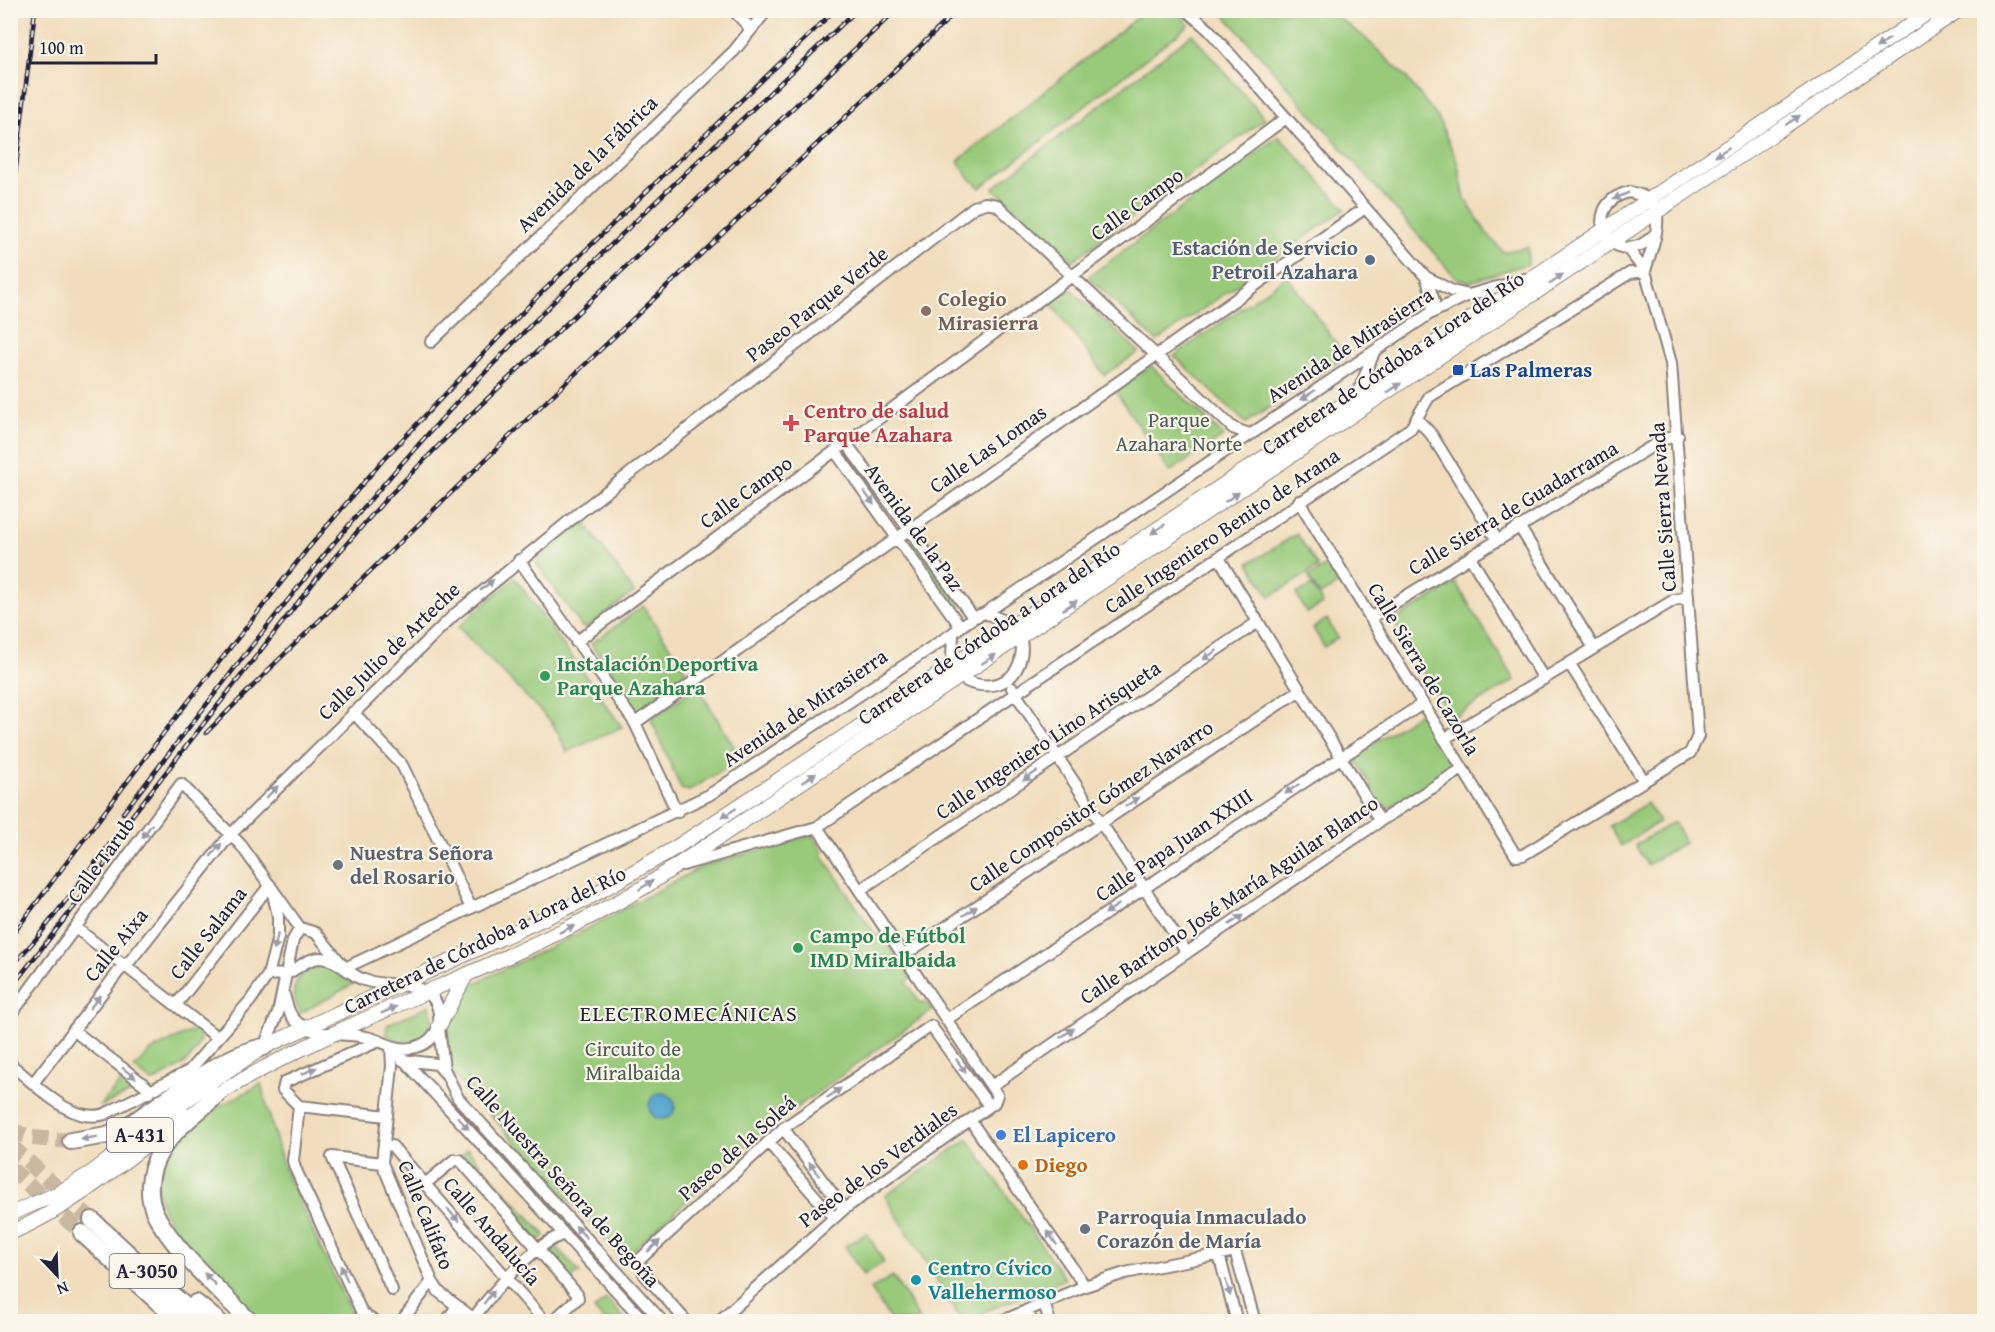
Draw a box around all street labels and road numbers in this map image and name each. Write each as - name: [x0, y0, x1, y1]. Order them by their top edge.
- street label: Avenida de la Fábrica: [509, 88, 664, 239]
- street label: Calle Campo: [1084, 159, 1190, 248]
- street label: Paseo Parque Verde: [739, 238, 895, 369]
- street label: Carretera de Córdoba a Lora del Río: [1255, 263, 1530, 462]
- street label: Avenida de Mirasierra: [1260, 279, 1439, 410]
- street label: Calle Las Lomas: [923, 397, 1053, 501]
- street label: Calle Sierra Nevada: [1641, 421, 1684, 593]
- street label: Calle Sierra de Guadarrama: [1402, 432, 1624, 583]
- street label: Calle Ingeniero Benito de Arana: [1098, 440, 1346, 621]
- street label: Calle Campo: [693, 447, 799, 536]
- street label: Avenida de la Paz: [857, 456, 971, 597]
- street label: Carretera de Córdoba a Lora del Río: [851, 533, 1126, 732]
- street label: Calle Julio de Arteche: [310, 574, 467, 727]
- street label: Calle Sierra de Cazorla: [1360, 576, 1488, 761]
- street label: Avenida de Mirasierra: [716, 641, 894, 774]
- street label: Calle Ingeniero Lino Arisqueta: [929, 652, 1167, 827]
- street label: Calle Compositor Gómez Navarro: [962, 712, 1219, 899]
- street label: Calle Papa Juan XXIII: [1089, 780, 1259, 909]
- street label: Calle Barítono José María Aguilar Blanco: [1073, 788, 1384, 1012]
- street label: Calle Tarub: [59, 810, 142, 909]
- street label: Carretera de Córdoba a Lora del Río: [338, 857, 631, 1022]
- street label: Calle Salama: [161, 879, 254, 986]
- street label: Calle Aixa: [76, 901, 155, 988]
- street label: Calle Nuestra Señora de Begoña: [459, 1067, 668, 1294]
- street label: Paseo de la Soleá: [671, 1087, 803, 1208]
- street label: Paseo de los Verdiales: [792, 1094, 964, 1235]
- road number: A-431: [107, 1118, 173, 1152]
- street label: Calle Califato: [390, 1155, 462, 1274]
- street label: Calle Andalucía: [436, 1169, 549, 1292]
- road number: A-3050: [110, 1254, 184, 1288]

